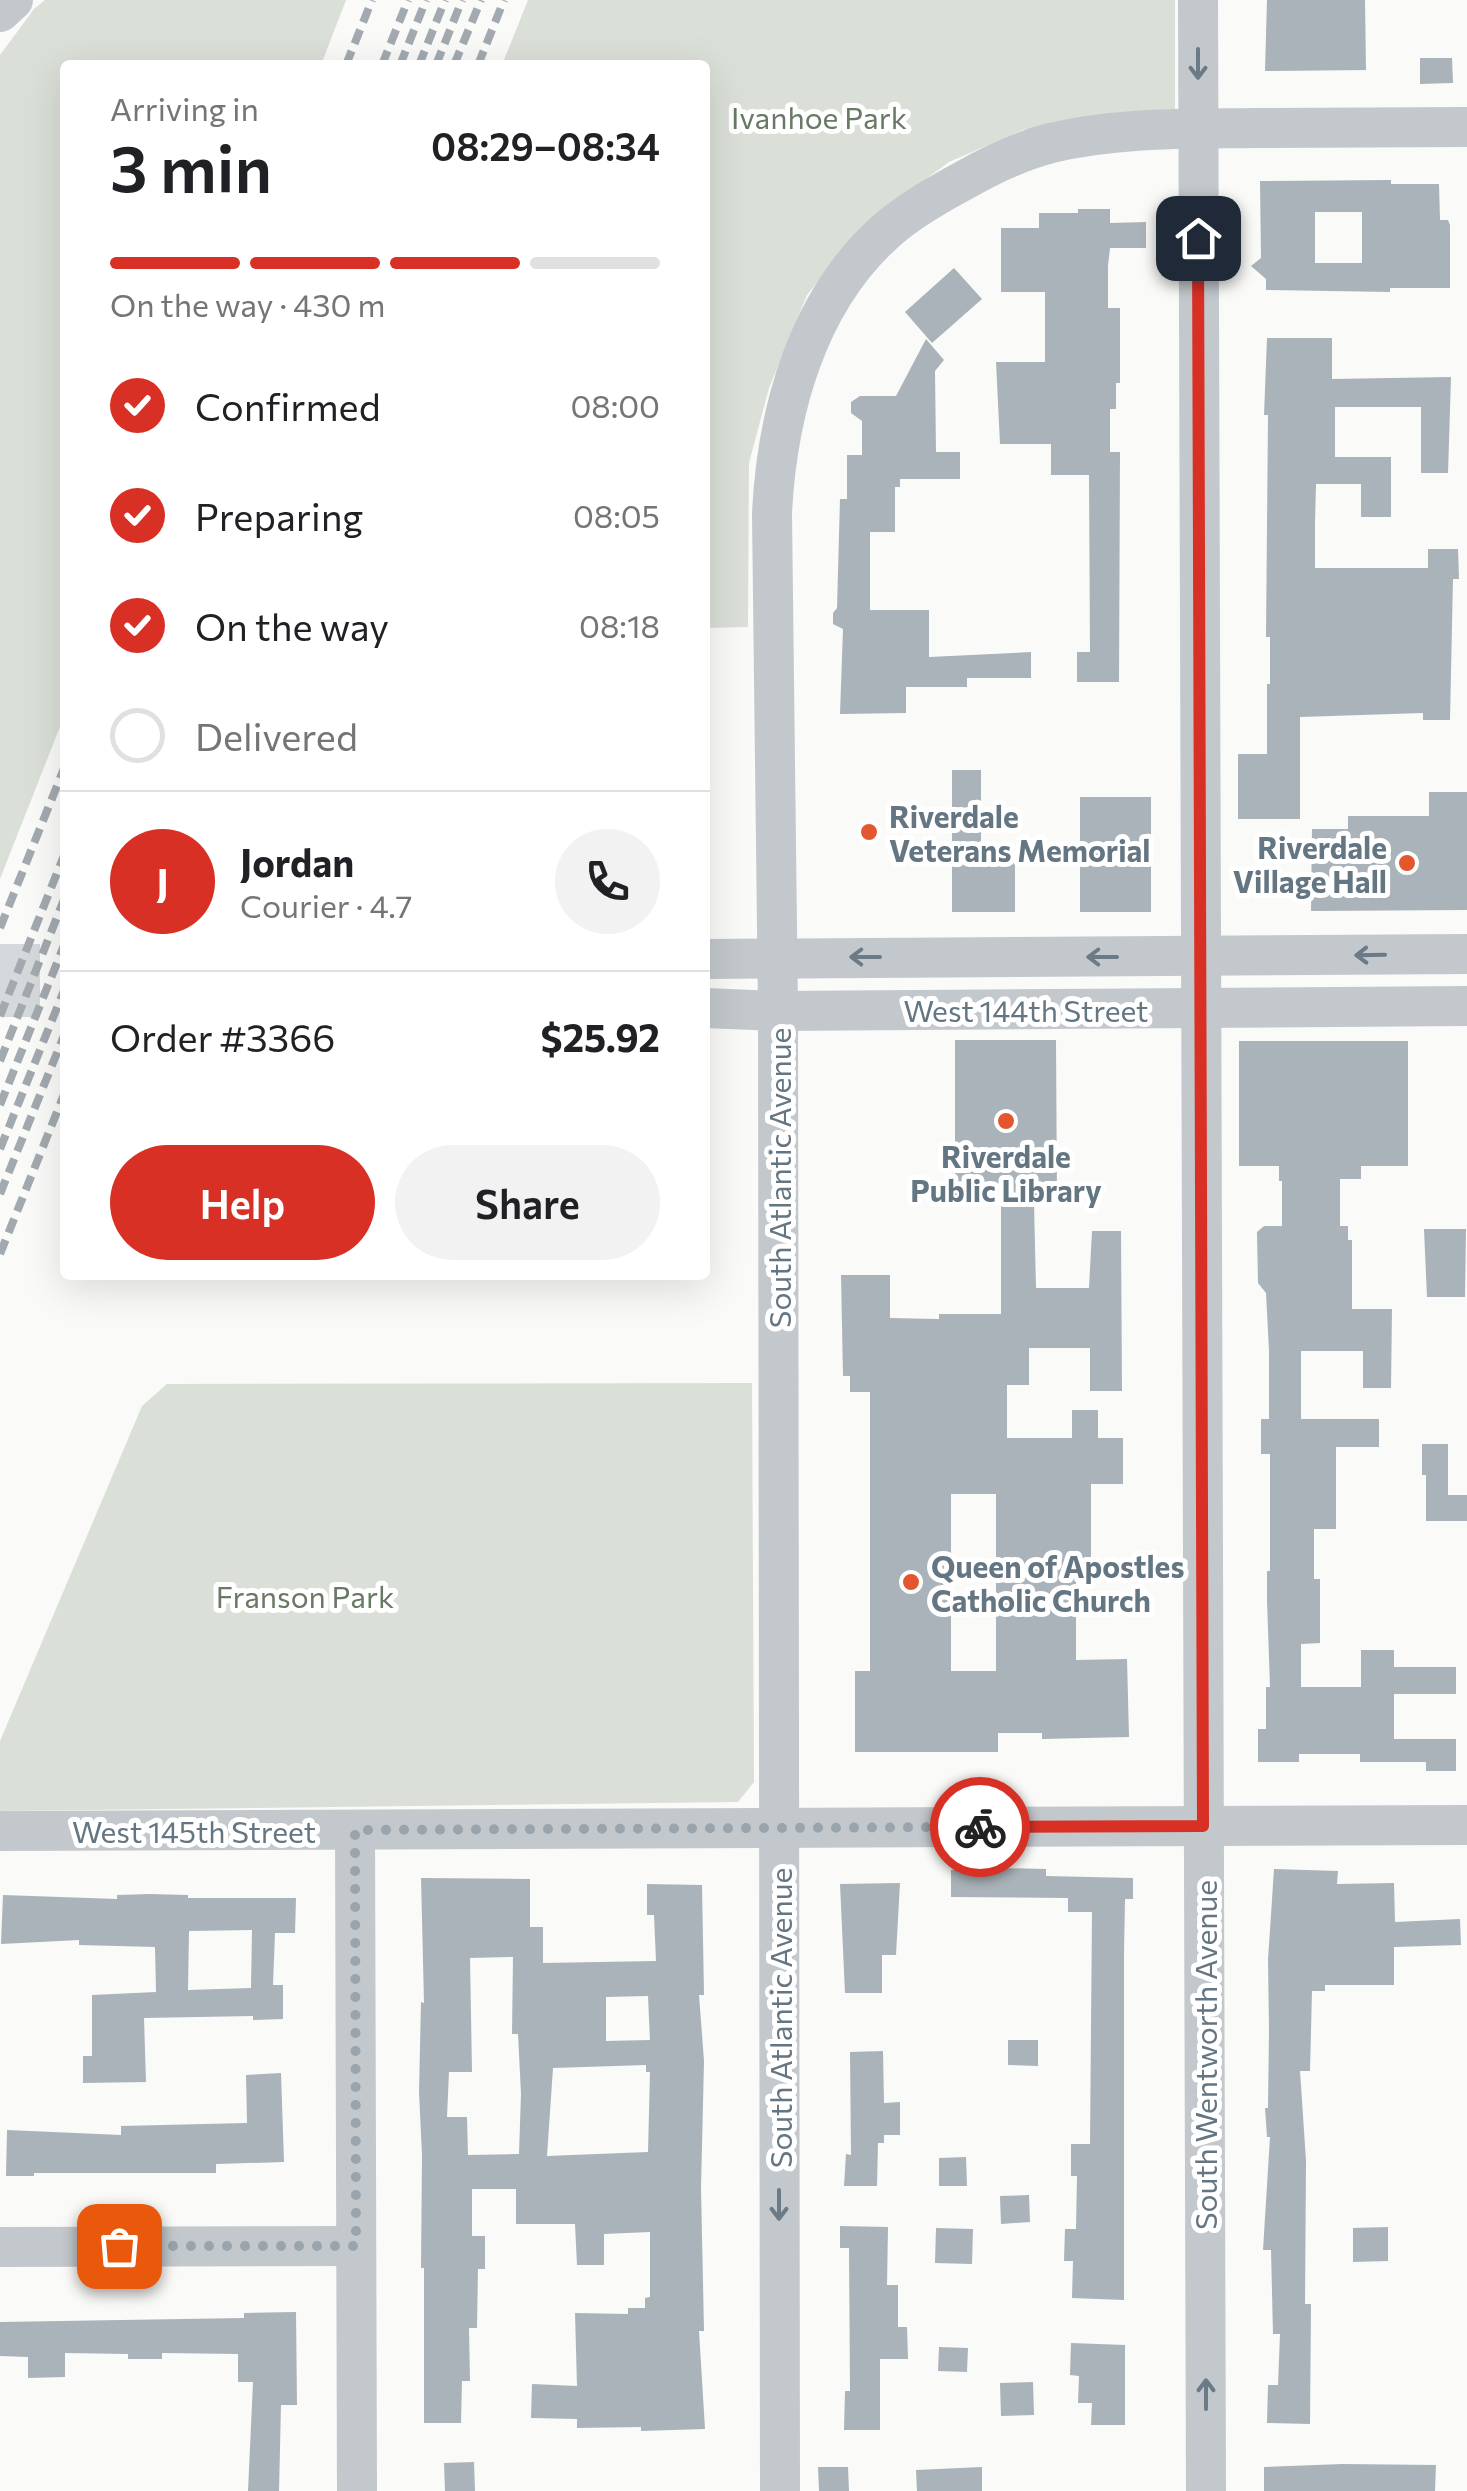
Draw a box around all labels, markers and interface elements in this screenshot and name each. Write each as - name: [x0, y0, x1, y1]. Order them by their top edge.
- one-way arrow: [1188, 48, 1208, 80]
- text: Arriving in: [110, 88, 259, 128]
- park label: Ivanhoe Park: [731, 98, 907, 135]
- text: 08:29–08:34: [431, 122, 660, 169]
- text: 3 min: [110, 126, 272, 205]
- pin: [1156, 196, 1241, 281]
- icon: home: [1171, 211, 1226, 266]
- text: On the way · 430 m: [110, 284, 386, 324]
- icon: check: [110, 378, 165, 433]
- text: Confirmed: [195, 382, 381, 429]
- text: 08:00: [570, 385, 660, 425]
- icon: check: [110, 488, 165, 543]
- text: Preparing: [195, 492, 363, 539]
- text: 08:05: [573, 495, 660, 535]
- icon: check: [110, 598, 165, 653]
- text: On the way: [195, 602, 389, 649]
- text: 08:18: [579, 605, 660, 645]
- text: Delivered: [195, 712, 358, 759]
- place label: Riverdale Veterans Memorial: [889, 797, 1151, 868]
- marker: Riverdale Veterans Memorial: [858, 821, 880, 843]
- place label: Riverdale Village Hall: [1233, 828, 1387, 899]
- button: phone: [555, 829, 660, 934]
- text: Jordan: [240, 838, 354, 885]
- marker: Riverdale Village Hall: [1396, 852, 1418, 874]
- text: J: [156, 858, 169, 905]
- text: Courier · 4.7: [240, 885, 413, 925]
- one-way arrow: [1354, 946, 1386, 964]
- one-way arrow: [849, 948, 882, 966]
- one-way arrow: [1087, 948, 1120, 966]
- street label: West 144th Street: [904, 991, 1148, 1028]
- text: Order #3366: [110, 1013, 335, 1060]
- text: $25.92: [541, 1013, 660, 1060]
- street label: South Atlantic Avenue: [760, 1028, 797, 1328]
- marker: Riverdale Public Library: [995, 1110, 1017, 1132]
- place label: Riverdale Public Library: [910, 1137, 1102, 1208]
- button: Help: [110, 1145, 375, 1260]
- button: Share: [395, 1145, 660, 1260]
- place label: Queen of Apostles Catholic Church: [931, 1547, 1184, 1618]
- marker: Queen of Apostles Catholic Church: [900, 1571, 922, 1593]
- park label: Franson Park: [216, 1577, 394, 1614]
- courier: [930, 1777, 1030, 1877]
- icon: bike: [953, 1800, 1008, 1855]
- street label: West 145th Street: [72, 1812, 316, 1849]
- street label: South Atlantic Avenue: [761, 1868, 798, 2168]
- street label: South Wentworth Avenue: [1186, 1880, 1223, 2230]
- one-way arrow: [770, 2188, 788, 2221]
- pin: [77, 2204, 162, 2289]
- icon: bag: [92, 2219, 147, 2274]
- one-way arrow: [1196, 2378, 1216, 2410]

